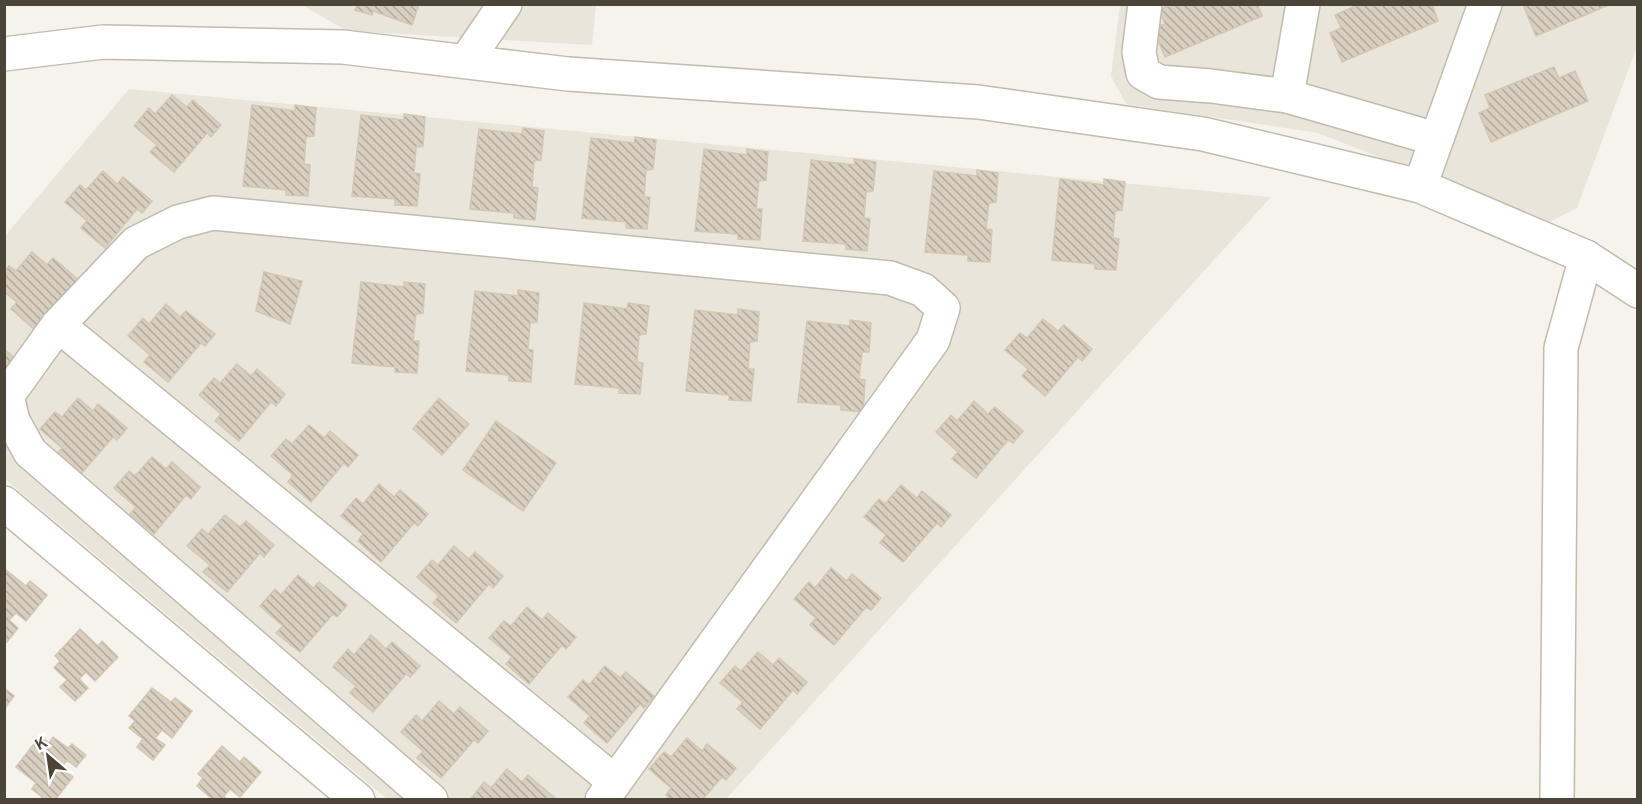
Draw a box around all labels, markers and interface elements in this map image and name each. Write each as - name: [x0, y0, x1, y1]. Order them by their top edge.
- north arrow: [18, 726, 78, 786]
- text: K: [32, 733, 51, 756]

